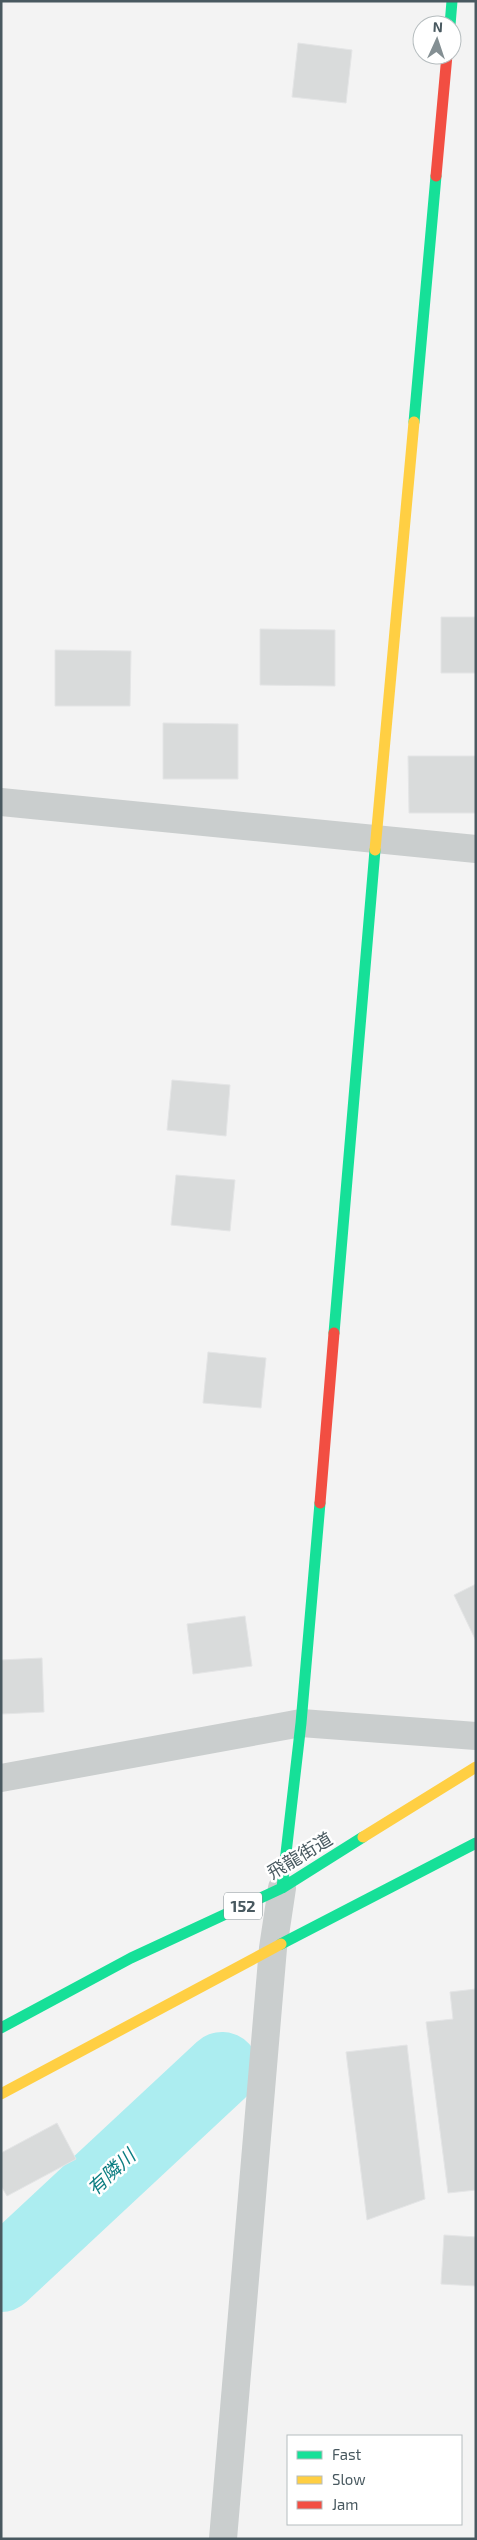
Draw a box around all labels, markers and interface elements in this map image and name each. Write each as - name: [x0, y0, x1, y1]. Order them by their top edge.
- north arrow: [412, 15, 462, 65]
- text: N: [432, 18, 443, 35]
- street label: 飛龍街道: [263, 1827, 336, 1883]
- road number: 152: [224, 1892, 262, 1920]
- water label: 有隣川: [82, 2142, 141, 2199]
- legend: [287, 2435, 462, 2525]
- text: Fast: [332, 2445, 362, 2463]
- text: Slow: [332, 2470, 366, 2488]
- text: Jam: [332, 2495, 358, 2513]

